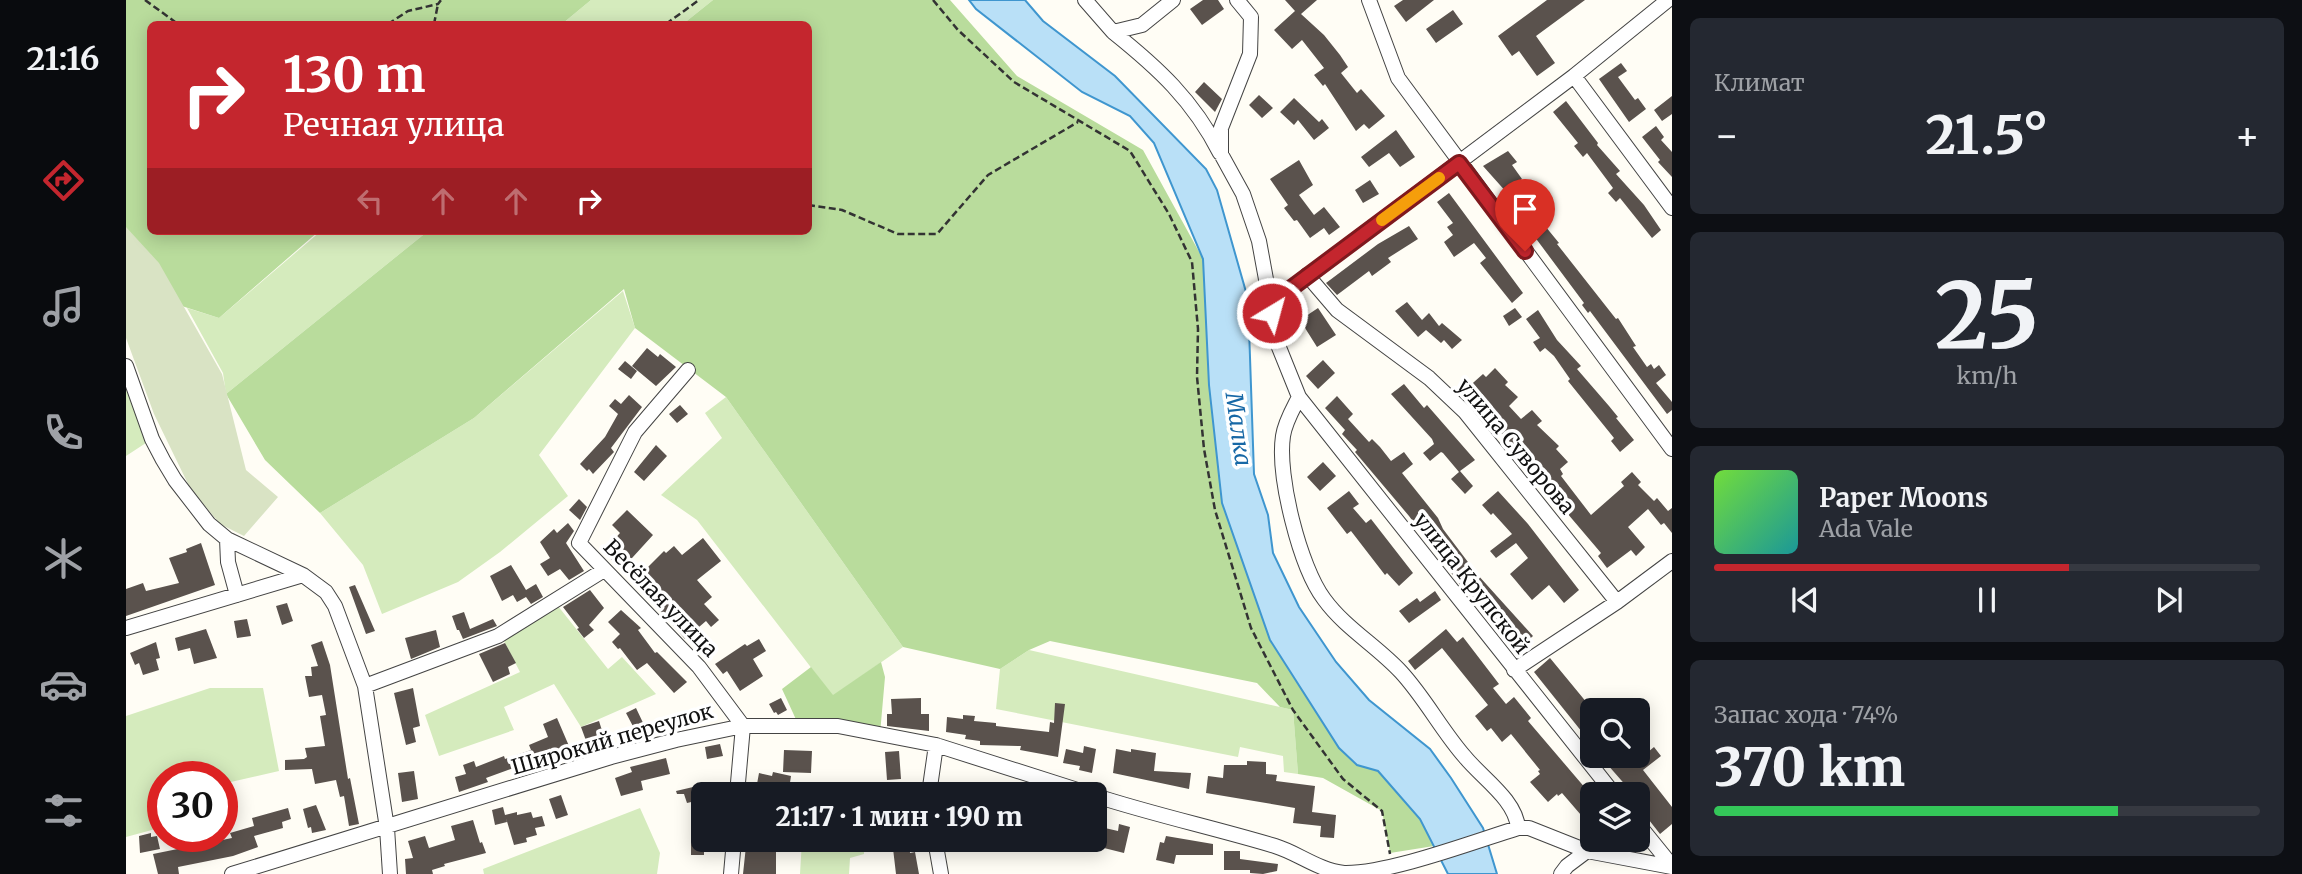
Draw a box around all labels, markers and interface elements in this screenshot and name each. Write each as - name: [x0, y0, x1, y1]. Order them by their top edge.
- text: 21:16: [27, 39, 99, 79]
- text: 130 m: [283, 44, 426, 105]
- icon: right: [168, 49, 259, 140]
- text: Климат: [1714, 68, 1805, 97]
- text: 21.5°: [1926, 103, 2048, 168]
- text: Речная улица: [283, 105, 504, 145]
- text: −: [1714, 112, 1739, 159]
- text: +: [2235, 112, 2260, 159]
- icon: directions: [39, 156, 88, 205]
- pin: [1495, 179, 1555, 251]
- icon: left: [351, 182, 389, 220]
- icon: ahead: [424, 182, 462, 220]
- icon: ahead: [497, 182, 535, 220]
- icon: right: [570, 182, 608, 220]
- icon: arrive: [1506, 190, 1544, 228]
- text: 25: [1935, 258, 2039, 373]
- position arrow: [1235, 276, 1309, 350]
- icon: music: [39, 282, 88, 331]
- text: km/h: [1957, 361, 2017, 390]
- street label: улица Суворова: [1451, 372, 1581, 520]
- water label: Малка: [1219, 389, 1259, 468]
- icon: phone: [39, 408, 88, 457]
- text: Paper Moons: [1819, 481, 1988, 514]
- street label: улица Крупской: [1408, 507, 1536, 659]
- text: Ada Vale: [1819, 514, 1913, 543]
- street label: Весёлая улица: [598, 533, 724, 663]
- icon: climate: [39, 534, 88, 583]
- icon: previous: [1786, 581, 1824, 619]
- icon: pause: [1968, 581, 2006, 619]
- icon: next: [2150, 581, 2188, 619]
- icon: car: [39, 660, 88, 709]
- street label: Широкий переулок: [508, 697, 716, 781]
- map controls: [1580, 698, 1650, 852]
- button: search: [1580, 698, 1650, 768]
- text: Запас хода · 74%: [1714, 700, 1898, 729]
- text: 370 km: [1714, 735, 1905, 800]
- speed limit sign: 30: [147, 761, 238, 852]
- button: layers: [1580, 782, 1650, 852]
- icon: filters: [39, 786, 88, 835]
- text: 21:17 · 1 мин · 190 m: [775, 800, 1023, 833]

